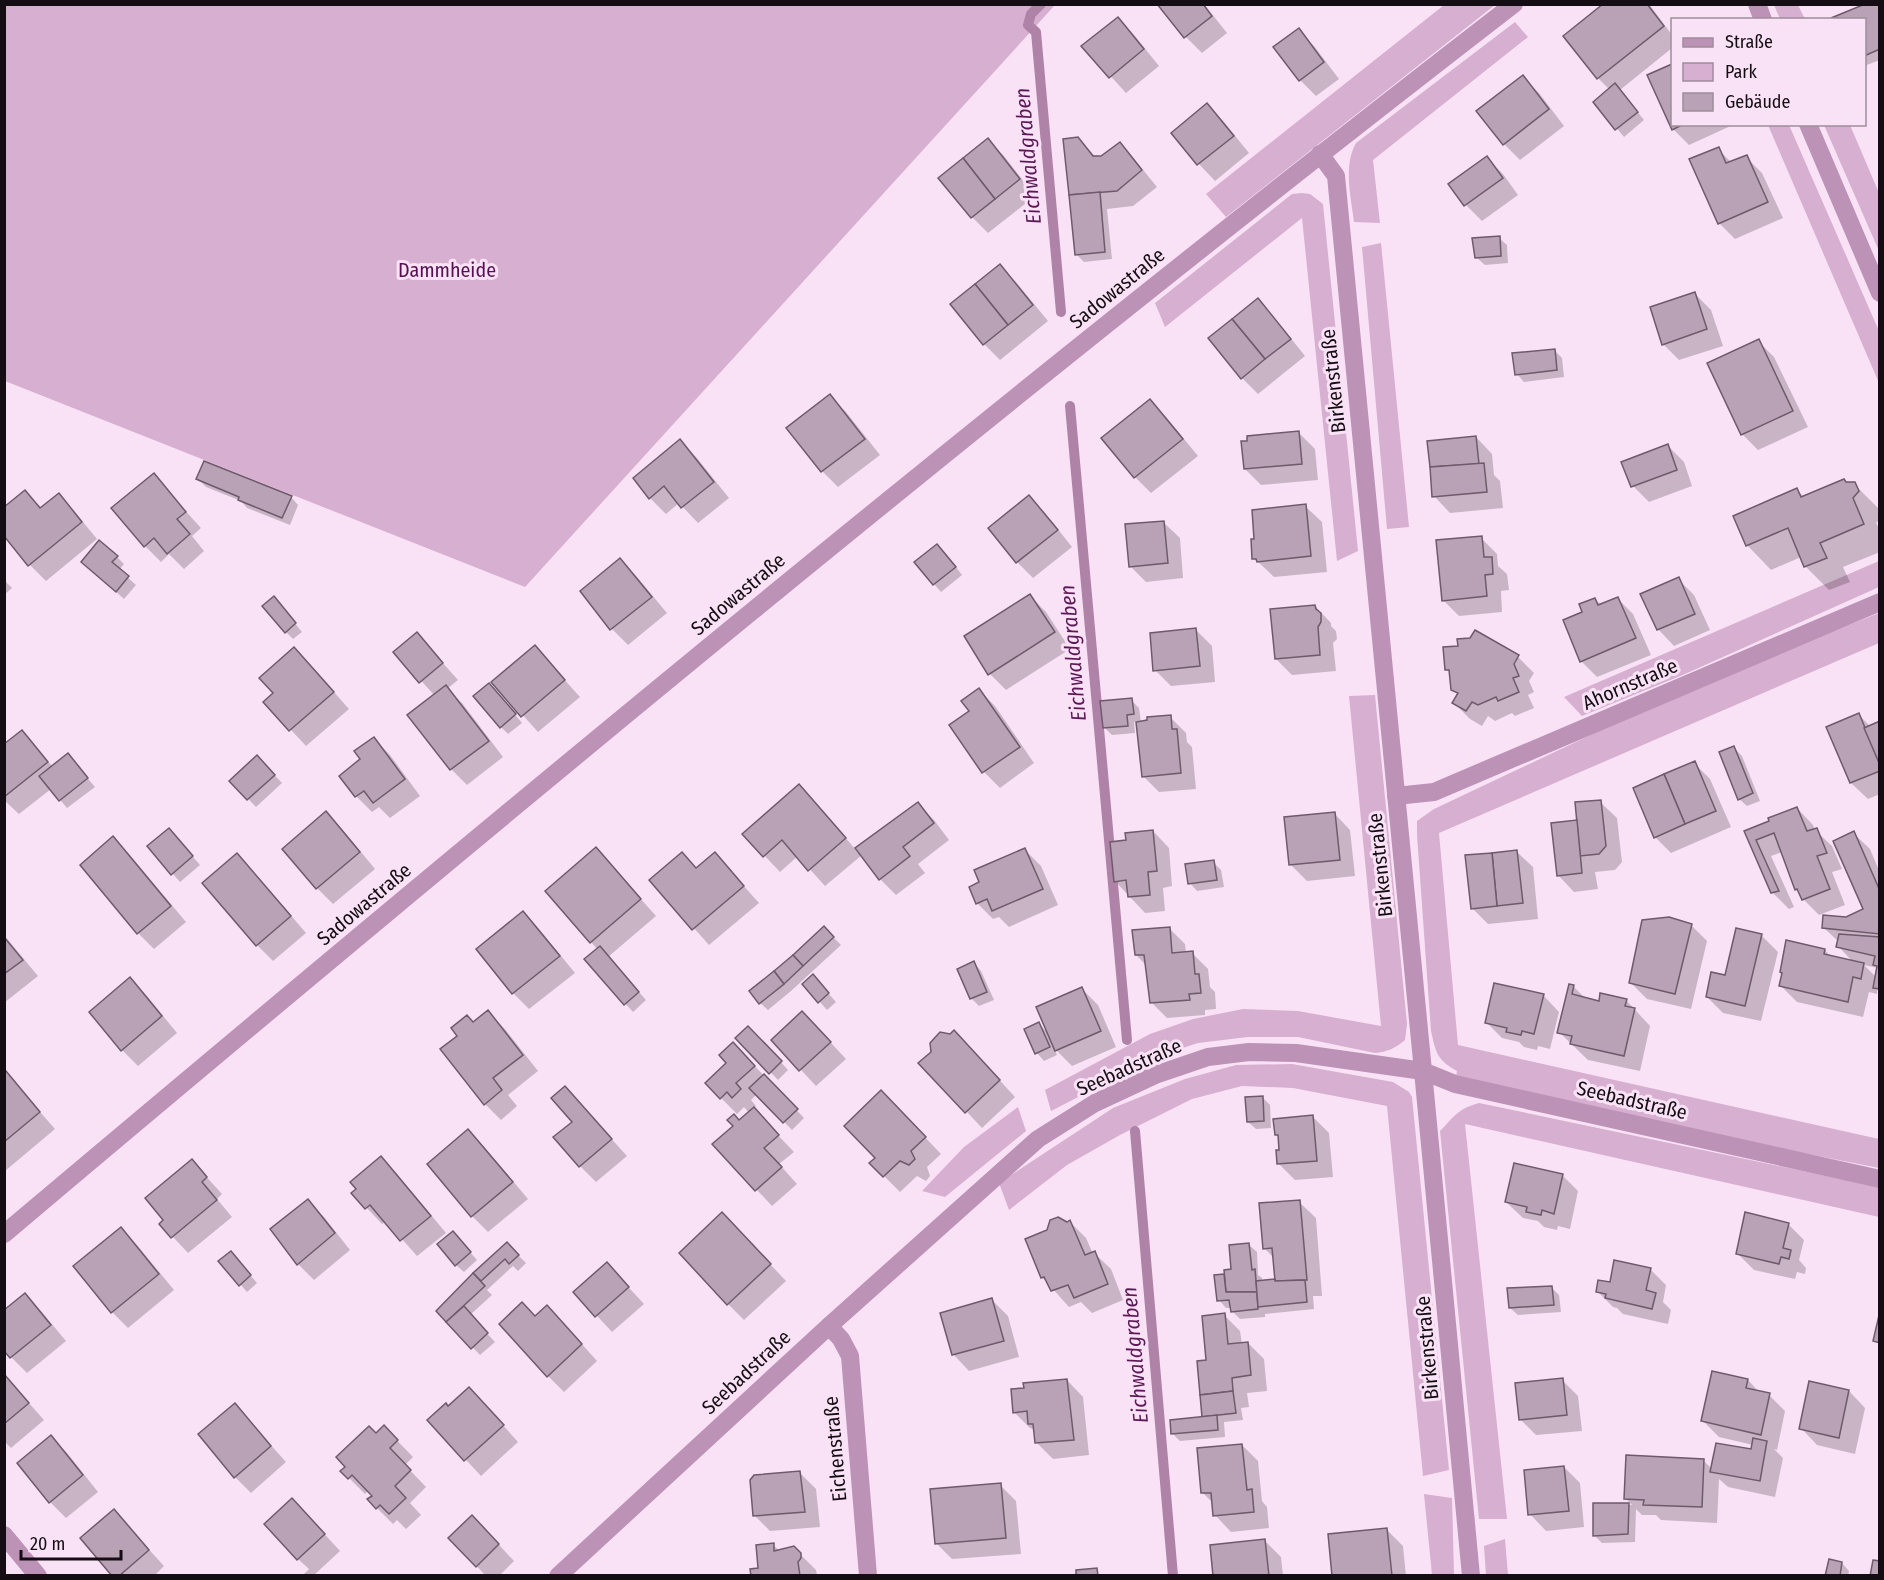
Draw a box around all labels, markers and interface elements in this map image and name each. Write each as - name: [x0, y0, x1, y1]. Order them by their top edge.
- legend: [1671, 18, 1866, 126]
- text: Straße: [1725, 31, 1773, 53]
- text: Park: [1725, 61, 1758, 83]
- water label: Eichwaldgraben: [1009, 87, 1047, 225]
- text: Gebäude: [1725, 91, 1791, 113]
- street label: Sadowastraße: [1065, 242, 1169, 334]
- park label: Dammheide: [398, 258, 496, 282]
- street label: Birkenstraße: [1316, 328, 1350, 434]
- street label: Sadowastraße: [686, 548, 790, 640]
- water label: Eichwaldgraben: [1054, 584, 1092, 722]
- street label: Ahornstraße: [1579, 653, 1681, 715]
- street label: Birkenstraße: [1363, 812, 1397, 918]
- street label: Sadowastraße: [312, 858, 416, 950]
- street label: Seebadstraße: [1073, 1033, 1185, 1101]
- street label: Seebadstraße: [1574, 1076, 1690, 1124]
- water label: Eichwaldgraben: [1116, 1286, 1154, 1424]
- street label: Birkenstraße: [1410, 1295, 1444, 1401]
- street label: Seebadstraße: [697, 1325, 795, 1419]
- street label: Eichenstraße: [818, 1395, 852, 1503]
- scale bar: [21, 1523, 122, 1561]
- text: 20 m: [30, 1533, 65, 1555]

